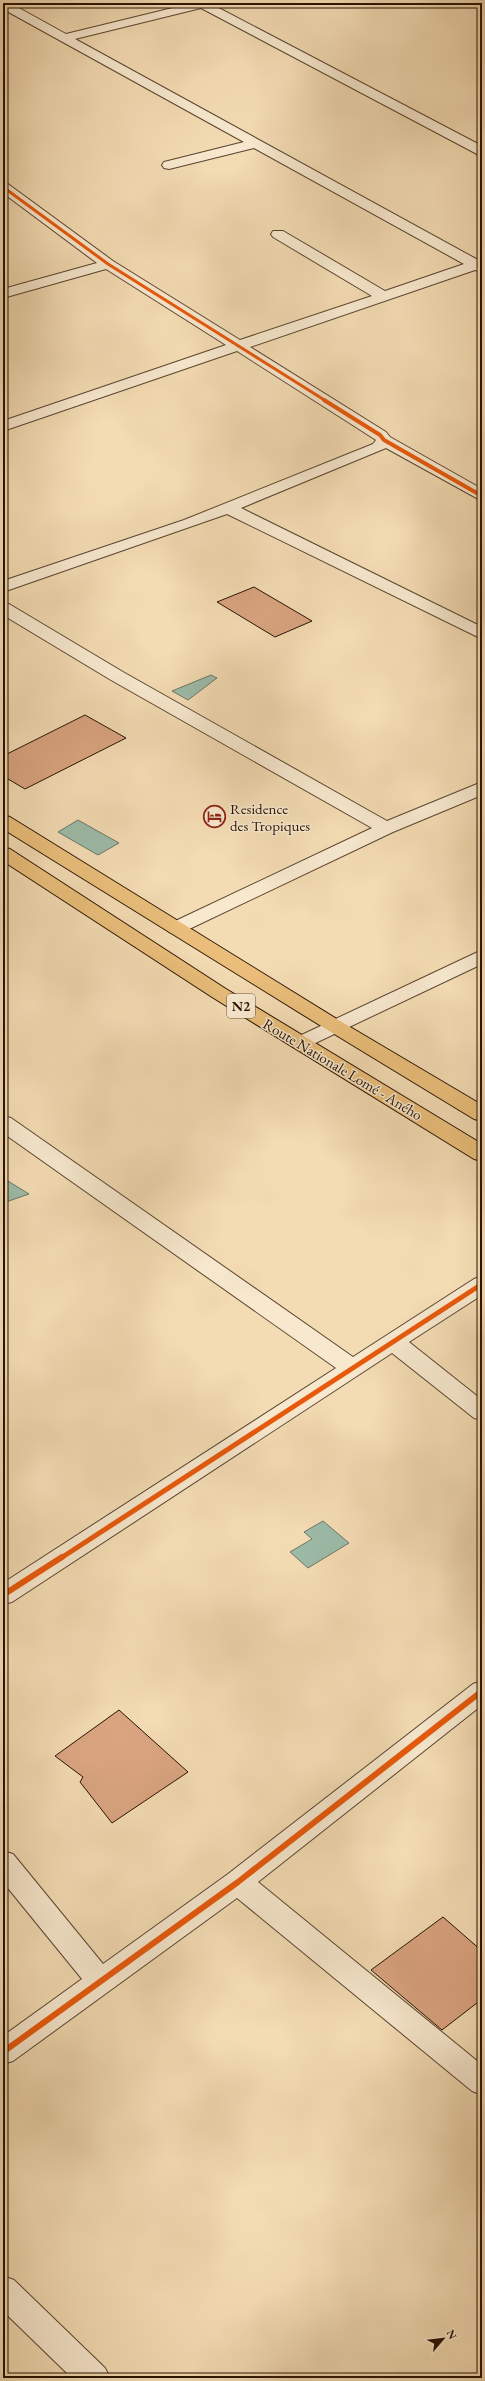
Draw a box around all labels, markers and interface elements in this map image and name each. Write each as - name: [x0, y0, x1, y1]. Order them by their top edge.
- place label: Residence des Tropiques: [230, 799, 310, 835]
- hotel icon: Residence des Tropiques: [202, 804, 228, 830]
- road number: N2: [227, 994, 255, 1018]
- street label: Route Nationale Lomé - Aného: [260, 1014, 426, 1124]
- north arrow: [423, 2319, 463, 2359]
- text: N: [444, 2327, 460, 2342]

